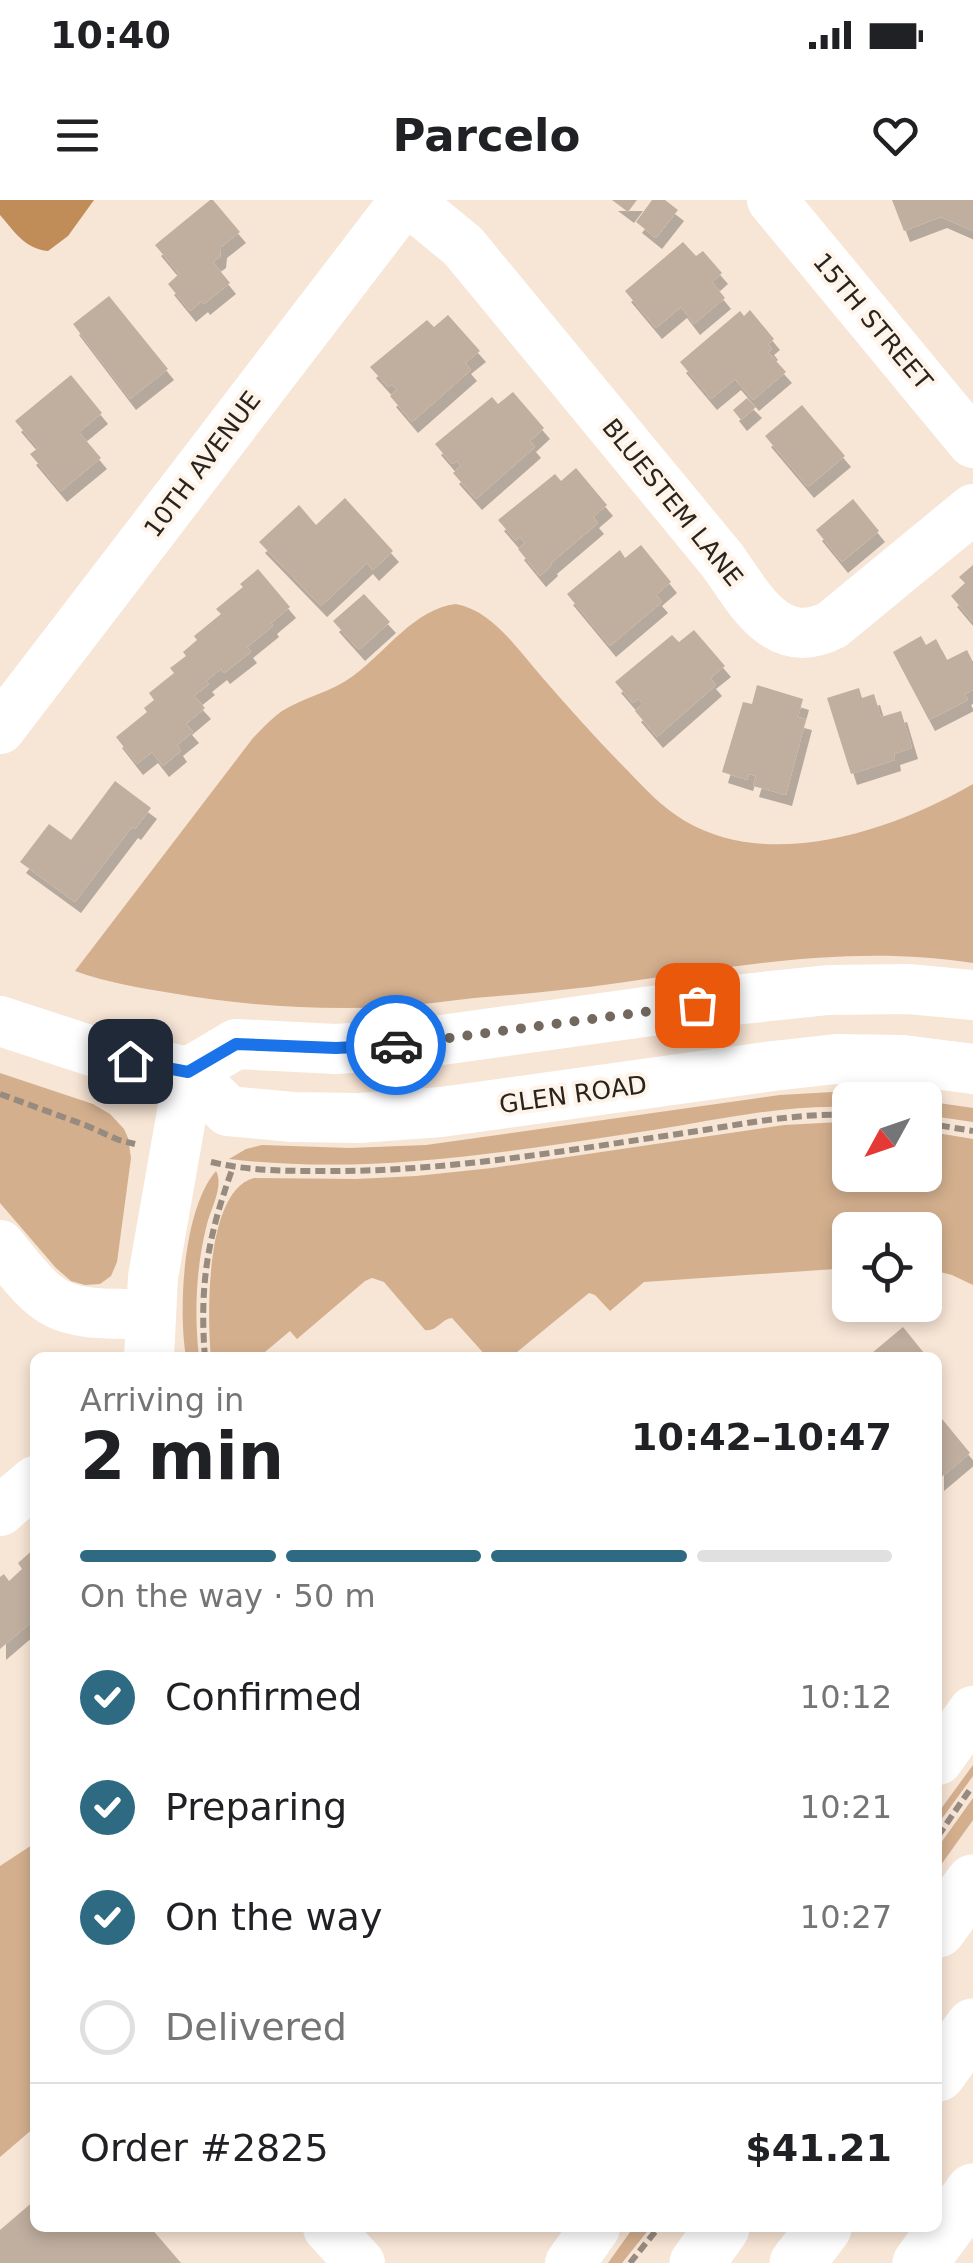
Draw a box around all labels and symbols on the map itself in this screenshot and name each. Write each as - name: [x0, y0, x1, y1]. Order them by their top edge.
- street label: 15TH STREET: [807, 247, 939, 396]
- street label: 10TH AVENUE: [138, 386, 267, 543]
- street label: BLUESTEM LANE: [596, 413, 749, 592]
- pin: [655, 963, 740, 1048]
- courier: [346, 995, 446, 1095]
- pin: [88, 1019, 173, 1104]
- street label: GLEN ROAD: [497, 1070, 649, 1119]
- north arrow: [832, 1082, 942, 1192]

